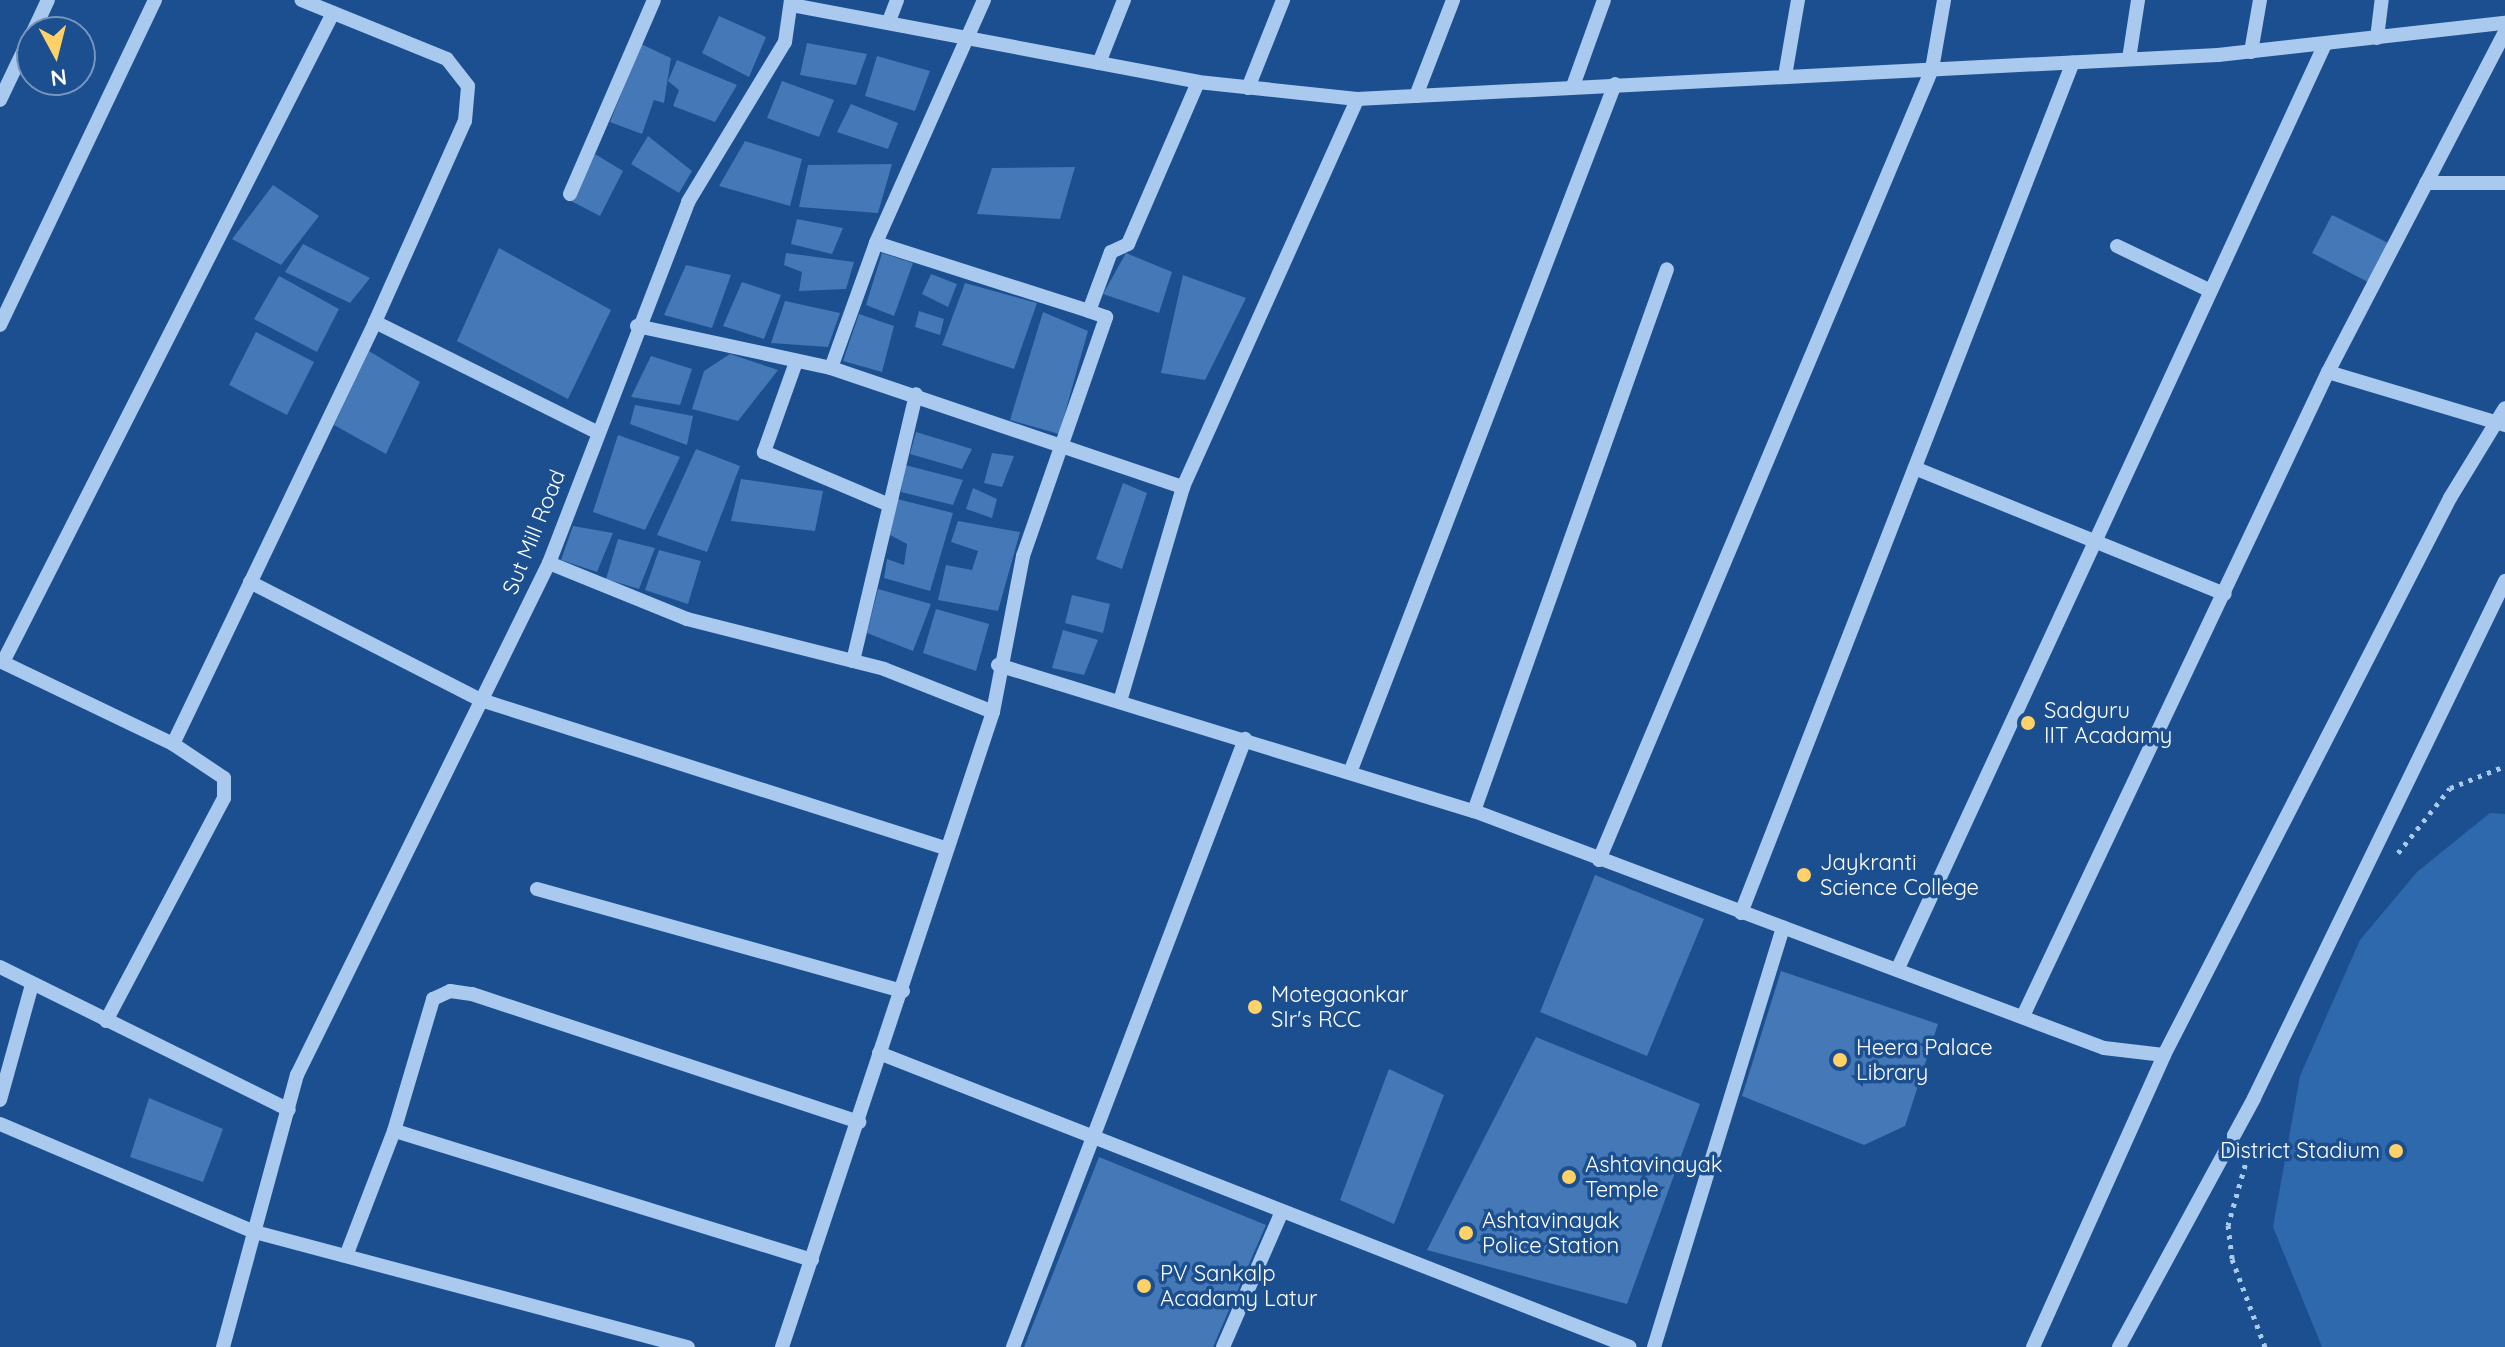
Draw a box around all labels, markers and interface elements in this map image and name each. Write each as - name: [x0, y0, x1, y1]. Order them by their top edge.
- north arrow: [16, 16, 96, 96]
- text: N: [49, 63, 68, 93]
- street label: Sut Mill Road: [497, 466, 571, 598]
- place label: Sadguru IIT Acadamy: [2044, 697, 2172, 748]
- marker: Sadguru IIT Acadamy: [2019, 714, 2037, 732]
- place label: Jaykranti Science College: [1820, 849, 1979, 900]
- marker: Jaykranti Science College: [1795, 866, 1813, 884]
- place label: Motegaonkar SIr's RCC: [1271, 981, 1409, 1032]
- marker: Motegaonkar SIr's RCC: [1246, 998, 1264, 1016]
- place label: Heera Palace Library: [1856, 1034, 1993, 1086]
- marker: Heera Palace Library: [1831, 1051, 1849, 1069]
- place label: District Stadium: [2220, 1138, 2380, 1164]
- marker: District Stadium: [2387, 1142, 2405, 1160]
- place label: Ashtavinayak Temple: [1585, 1151, 1723, 1202]
- marker: Ashtavinayak Temple: [1560, 1168, 1578, 1186]
- place label: Ashtavinayak Police Station: [1482, 1207, 1620, 1258]
- marker: Ashtavinayak Police Station: [1457, 1224, 1475, 1242]
- place label: PV Sankalp Acadamy Latur: [1160, 1260, 1318, 1312]
- marker: PV Sankalp Acadamy Latur: [1135, 1277, 1153, 1295]

